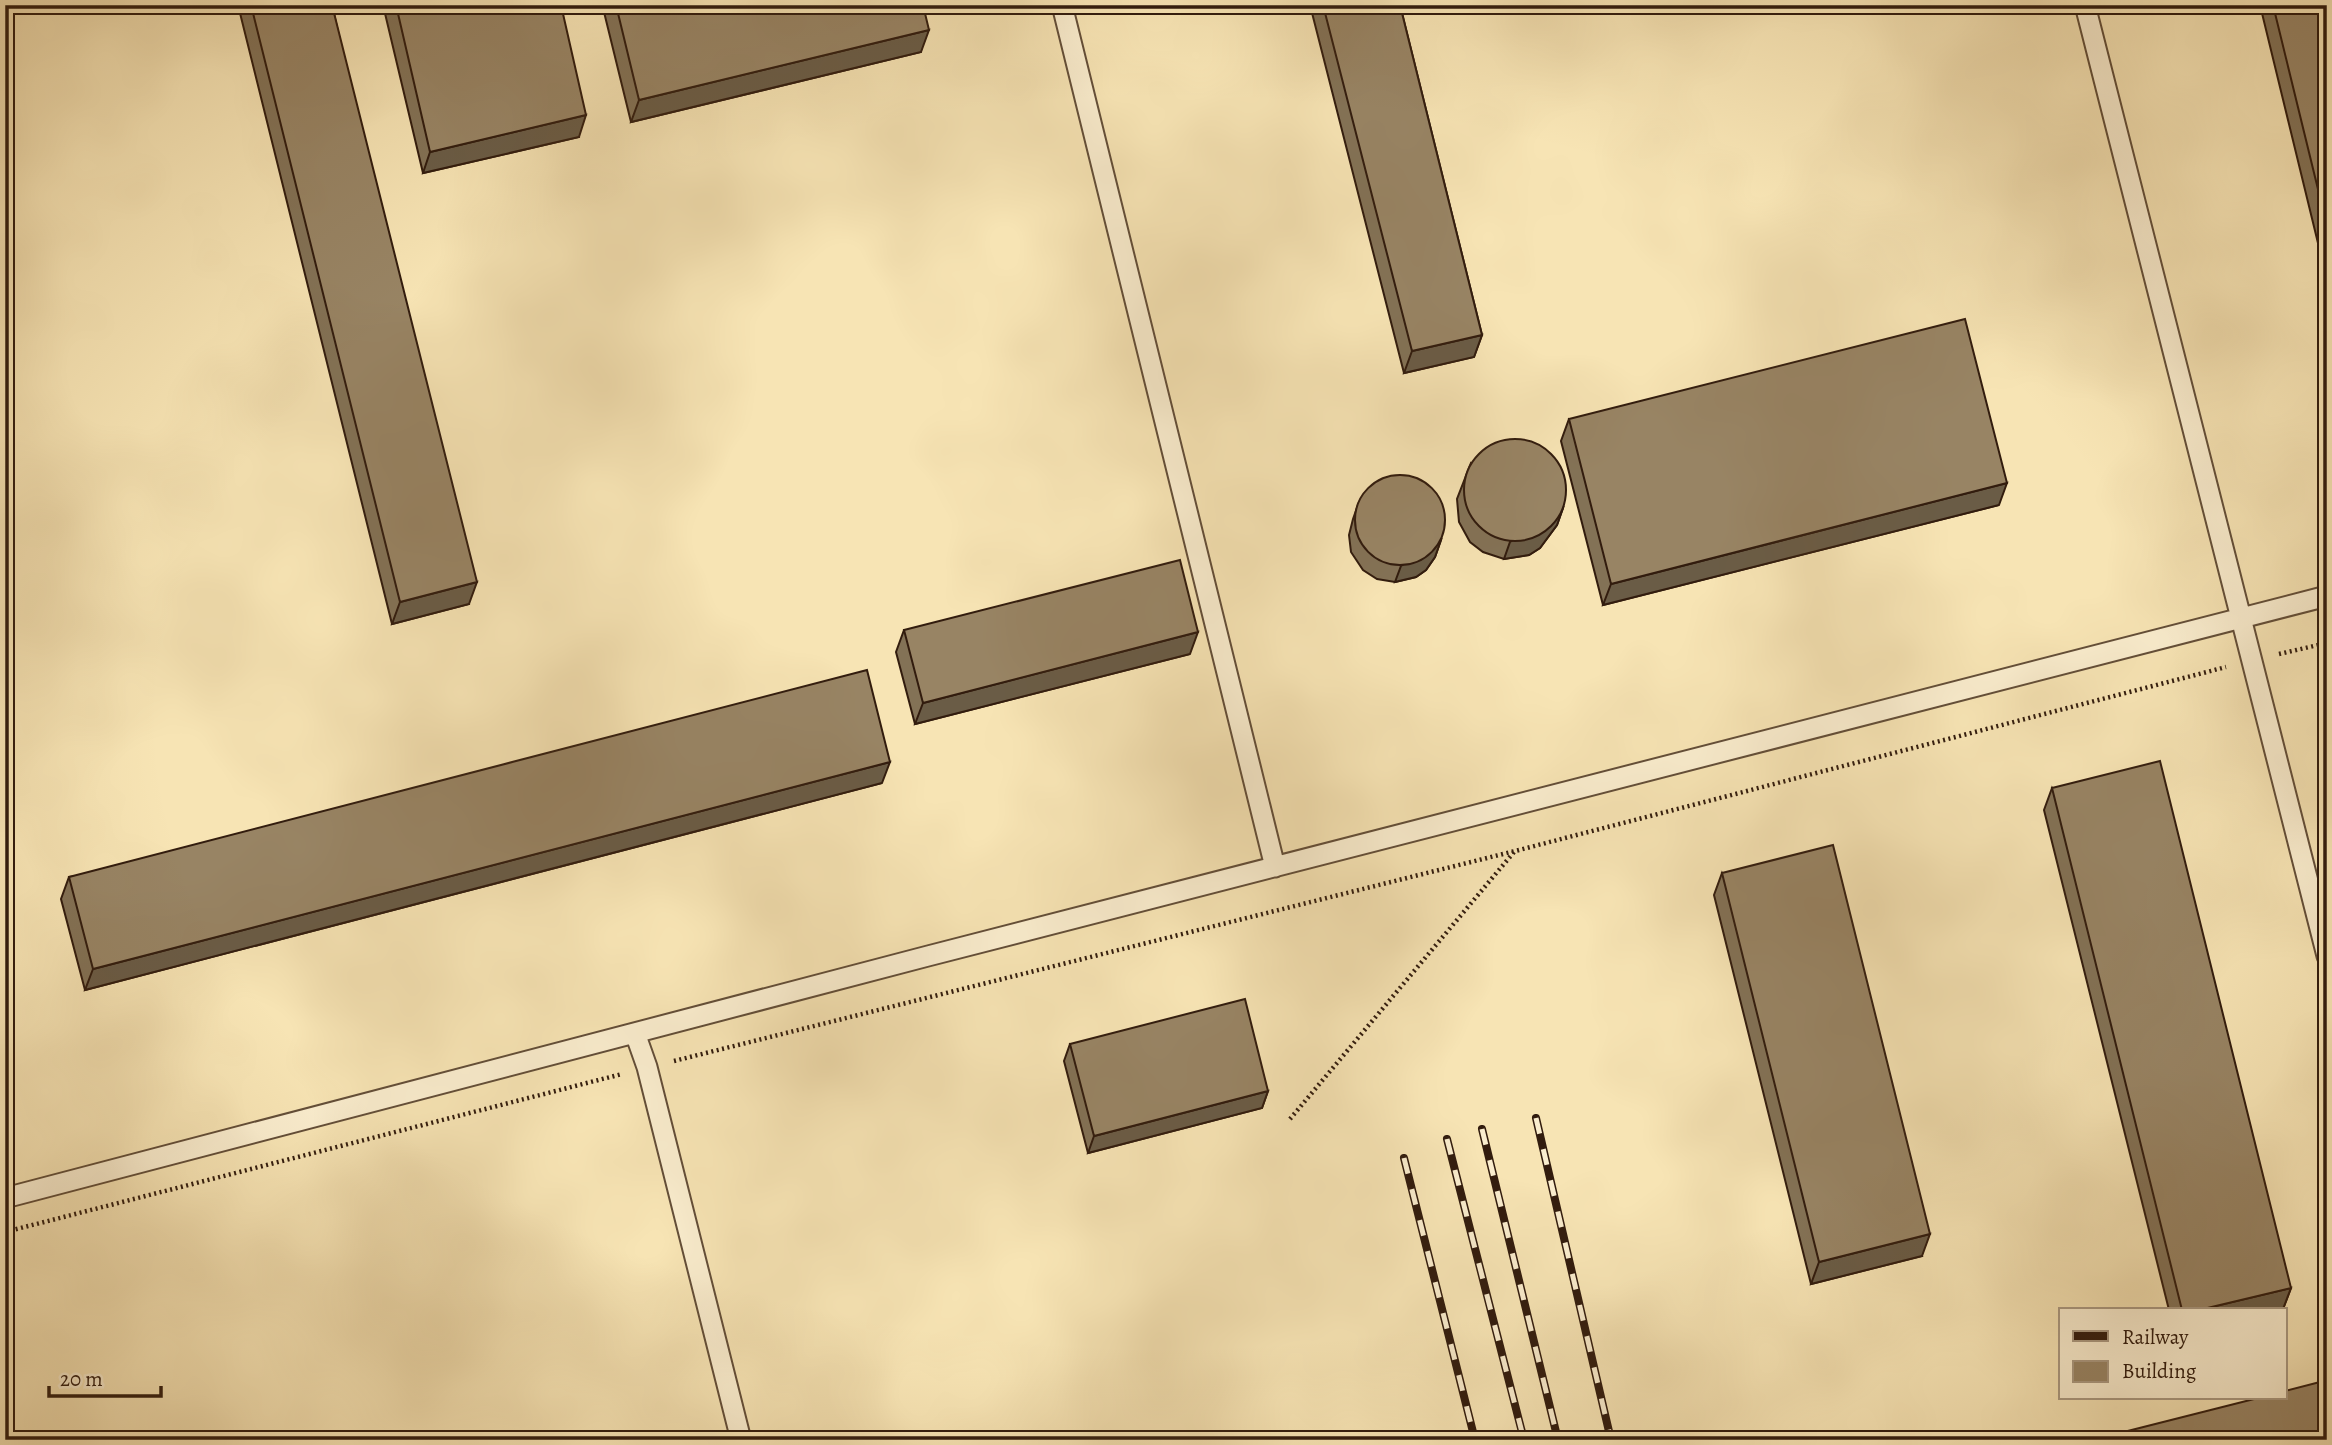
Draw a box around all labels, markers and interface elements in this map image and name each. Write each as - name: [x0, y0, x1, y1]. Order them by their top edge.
- legend: [2059, 1308, 2286, 1400]
- text: Railway: [2122, 1323, 2189, 1351]
- scale bar: [49, 1354, 161, 1398]
- text: Building: [2122, 1357, 2197, 1385]
- text: 20 m: [60, 1365, 103, 1393]

